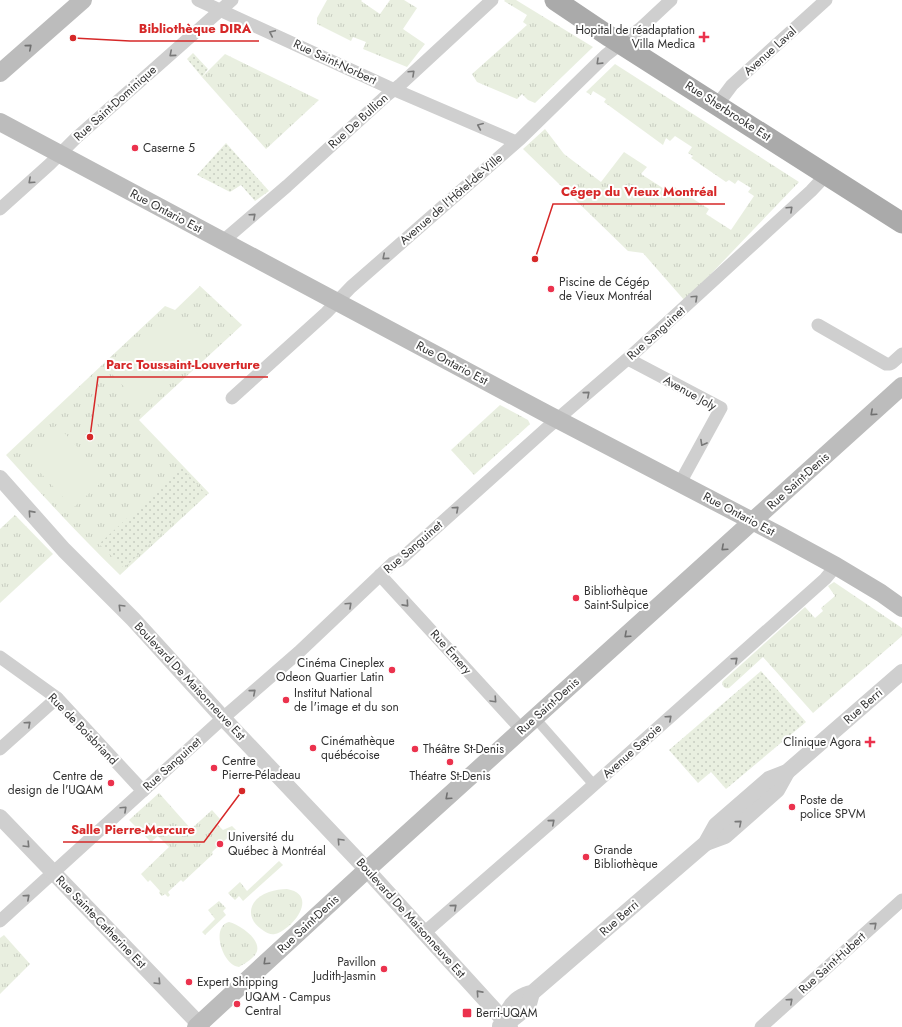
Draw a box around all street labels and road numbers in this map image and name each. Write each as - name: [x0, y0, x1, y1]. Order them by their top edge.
- street label: Avenue Laval: [739, 22, 801, 80]
- street label: Rue Saint-Norbert: [290, 35, 380, 89]
- street label: Rue Saint-Dominique: [70, 61, 160, 145]
- street label: Rue Sherbrooke Est: [682, 76, 775, 146]
- street label: Rue De Bullion: [324, 89, 392, 153]
- street label: Avenue de l'Hôtel-de-Ville: [395, 149, 507, 249]
- street label: Rue Ontario Est: [127, 185, 205, 238]
- street label: Rue Sanguinet: [623, 302, 689, 364]
- street label: Rue Ontario Est: [413, 337, 491, 390]
- street label: Avenue Joly: [660, 371, 721, 415]
- street label: Rue Saint-Denis: [763, 448, 833, 514]
- street label: Rue Ontario Est: [700, 488, 778, 541]
- street label: Rue Sanguinet: [380, 516, 447, 578]
- street label: Boulevard De Maisonneuve Est: [130, 618, 250, 744]
- street label: Rue Émery: [426, 626, 476, 679]
- street label: Rue Saint-Denis: [513, 673, 583, 739]
- street label: Rue Berri: [839, 684, 887, 728]
- street label: Rue de Boisbriand: [44, 689, 122, 769]
- street label: Avenue Savoie: [598, 719, 666, 783]
- street label: Rue Sanguinet: [139, 733, 205, 795]
- street label: Boulevard De Maisonneuve Est: [352, 854, 470, 982]
- street label: Rue Sainte-Catherine Est: [52, 871, 150, 973]
- street label: Rue Saint-Denis: [273, 891, 343, 957]
- street label: Rue Berri: [595, 896, 643, 940]
- street label: Rue Saint-Hubert: [794, 928, 870, 998]

